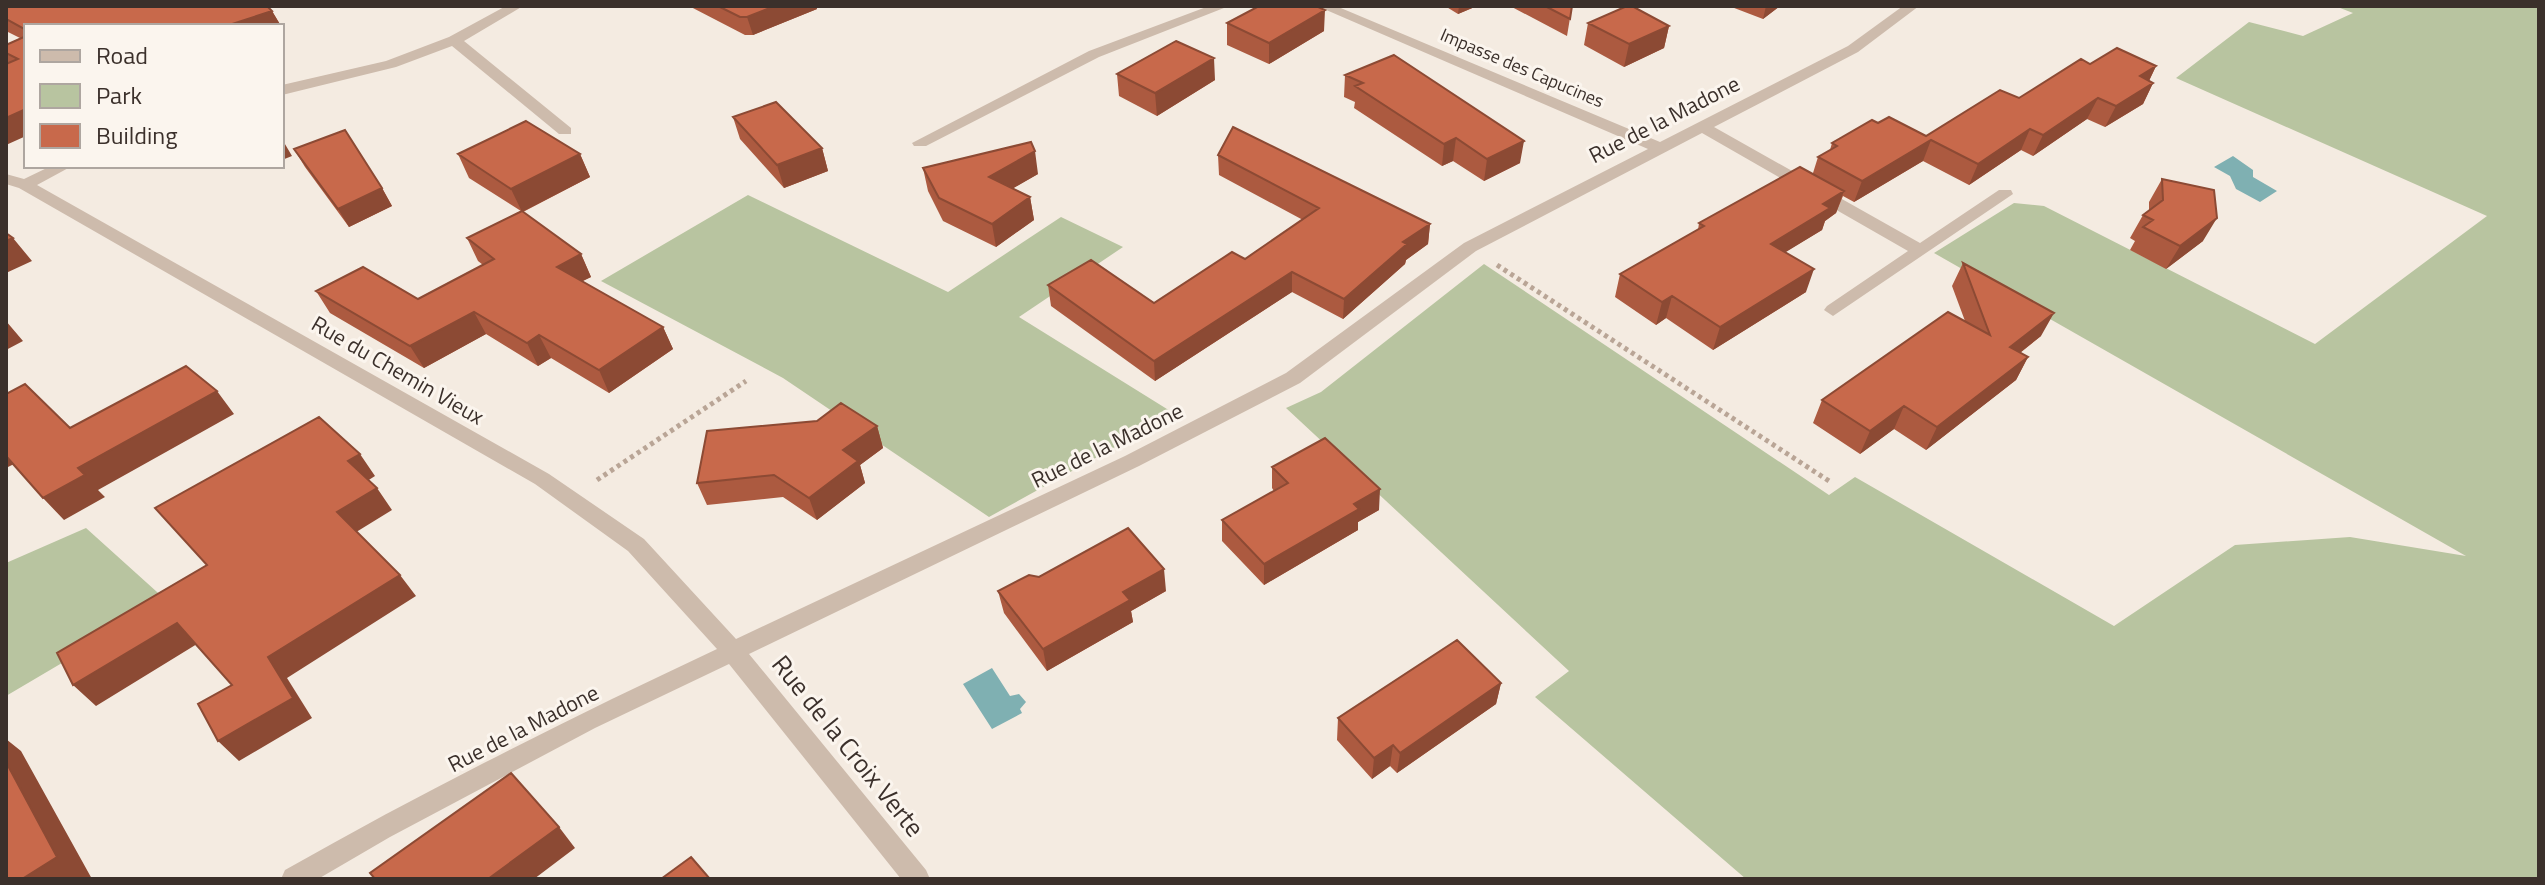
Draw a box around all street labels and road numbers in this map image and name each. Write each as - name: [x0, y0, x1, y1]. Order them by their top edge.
- street label: Impasse des Capucines: [1436, 21, 1608, 114]
- street label: Rue de la Madone: [1583, 66, 1745, 172]
- street label: Rue du Chemin Vieux: [305, 307, 491, 433]
- street label: Rue de la Madone: [1025, 393, 1189, 497]
- street label: Rue de la Croix Verte: [763, 646, 934, 845]
- street label: Rue de la Madone: [442, 675, 604, 781]

